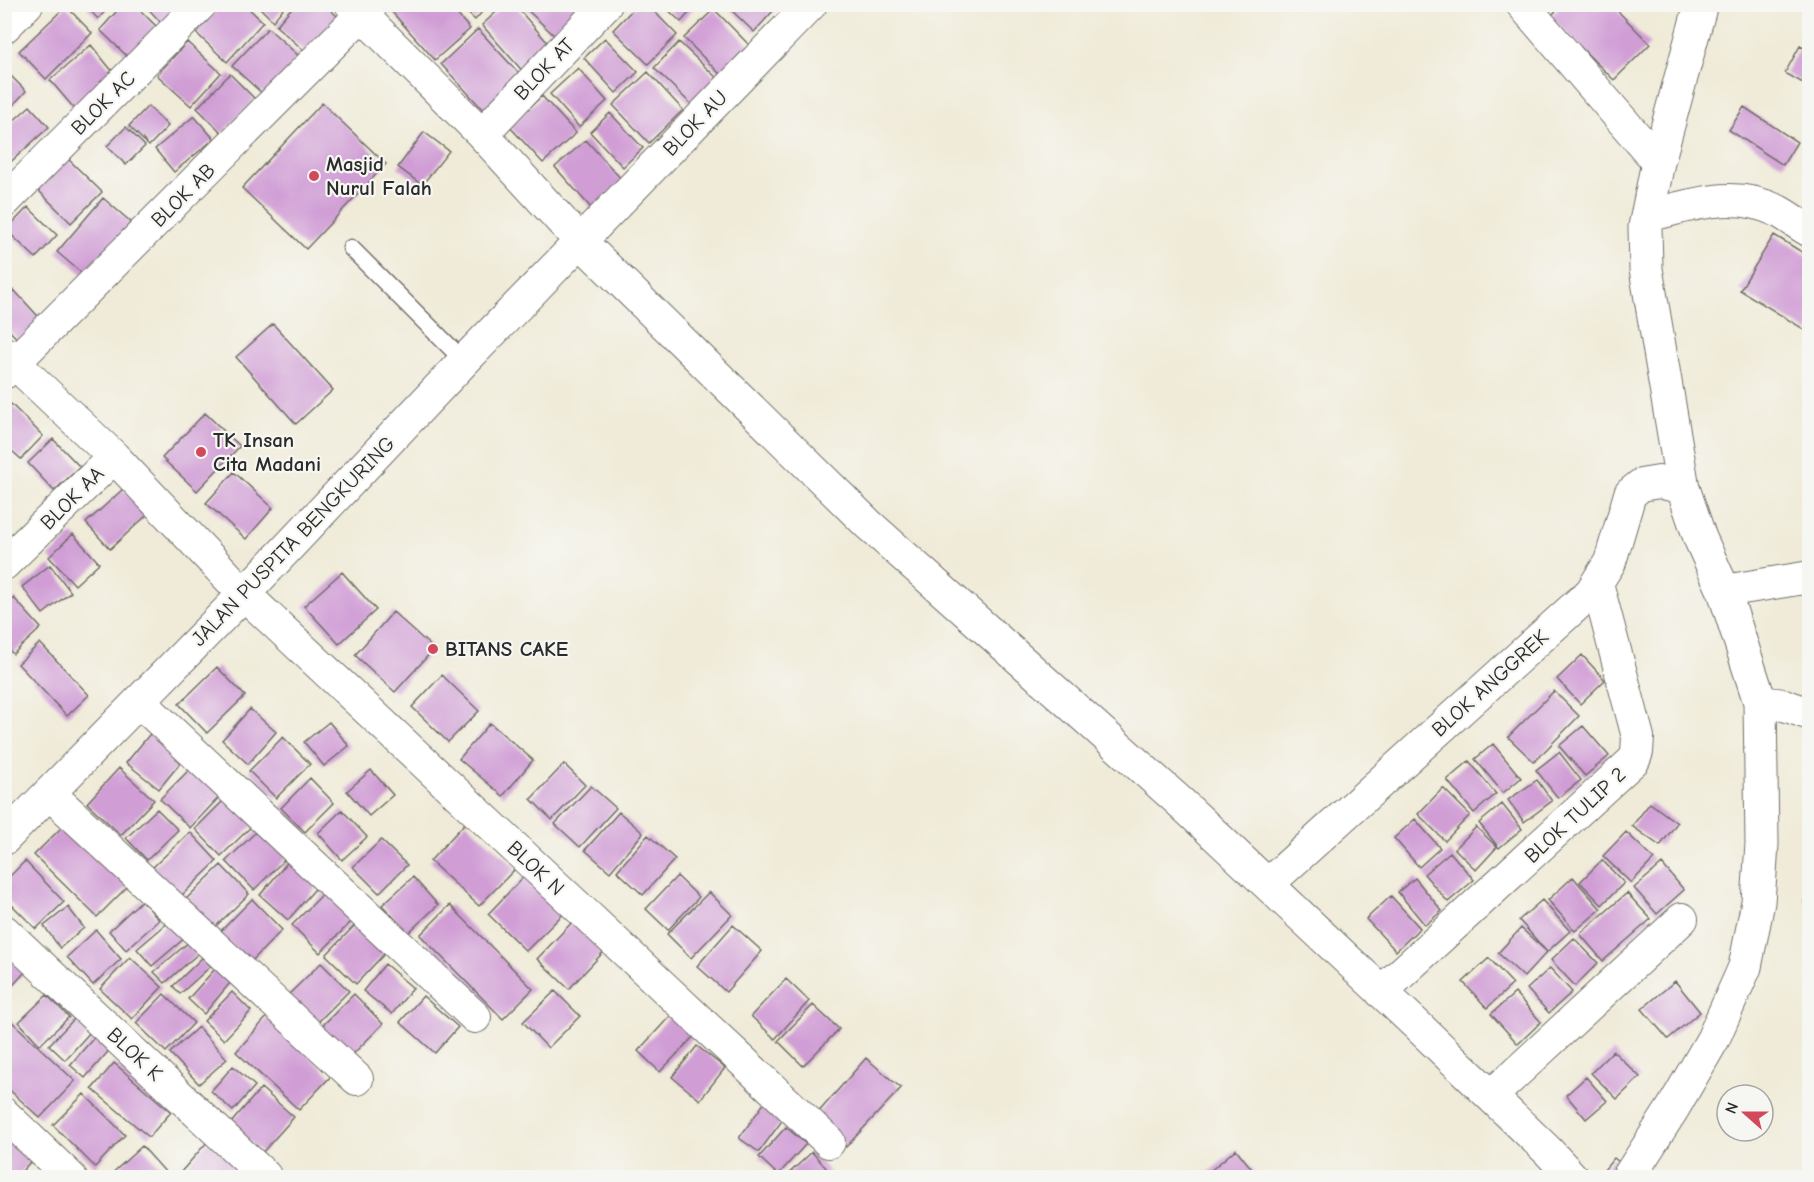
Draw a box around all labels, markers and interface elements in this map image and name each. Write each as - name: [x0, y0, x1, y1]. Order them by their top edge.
- street label: BLOK AT: [509, 33, 579, 105]
- street label: BLOK AC: [66, 66, 140, 140]
- street label: BLOK AU: [658, 85, 732, 161]
- place label: Masjid Nurul Falah: [326, 152, 432, 200]
- street label: BLOK AB: [146, 158, 220, 232]
- marker: Masjid Nurul Falah: [307, 169, 321, 183]
- place label: TK Insan Cita Madani: [213, 428, 321, 476]
- street label: JALAN PUSPITA BENGKURING: [186, 431, 400, 651]
- marker: TK Insan Cita Madani: [194, 445, 208, 459]
- street label: BLOK AA: [35, 461, 109, 535]
- street label: BLOK ANGGREK: [1427, 624, 1553, 741]
- place label: BITANS CAKE: [445, 637, 569, 661]
- marker: BITANS CAKE: [426, 642, 440, 656]
- street label: BLOK TULIP 2: [1520, 762, 1630, 868]
- street label: BLOK N: [503, 836, 569, 900]
- street label: BLOK K: [102, 1022, 168, 1086]
- north arrow: [1715, 1083, 1775, 1143]
- text: N: [1722, 1100, 1742, 1116]

